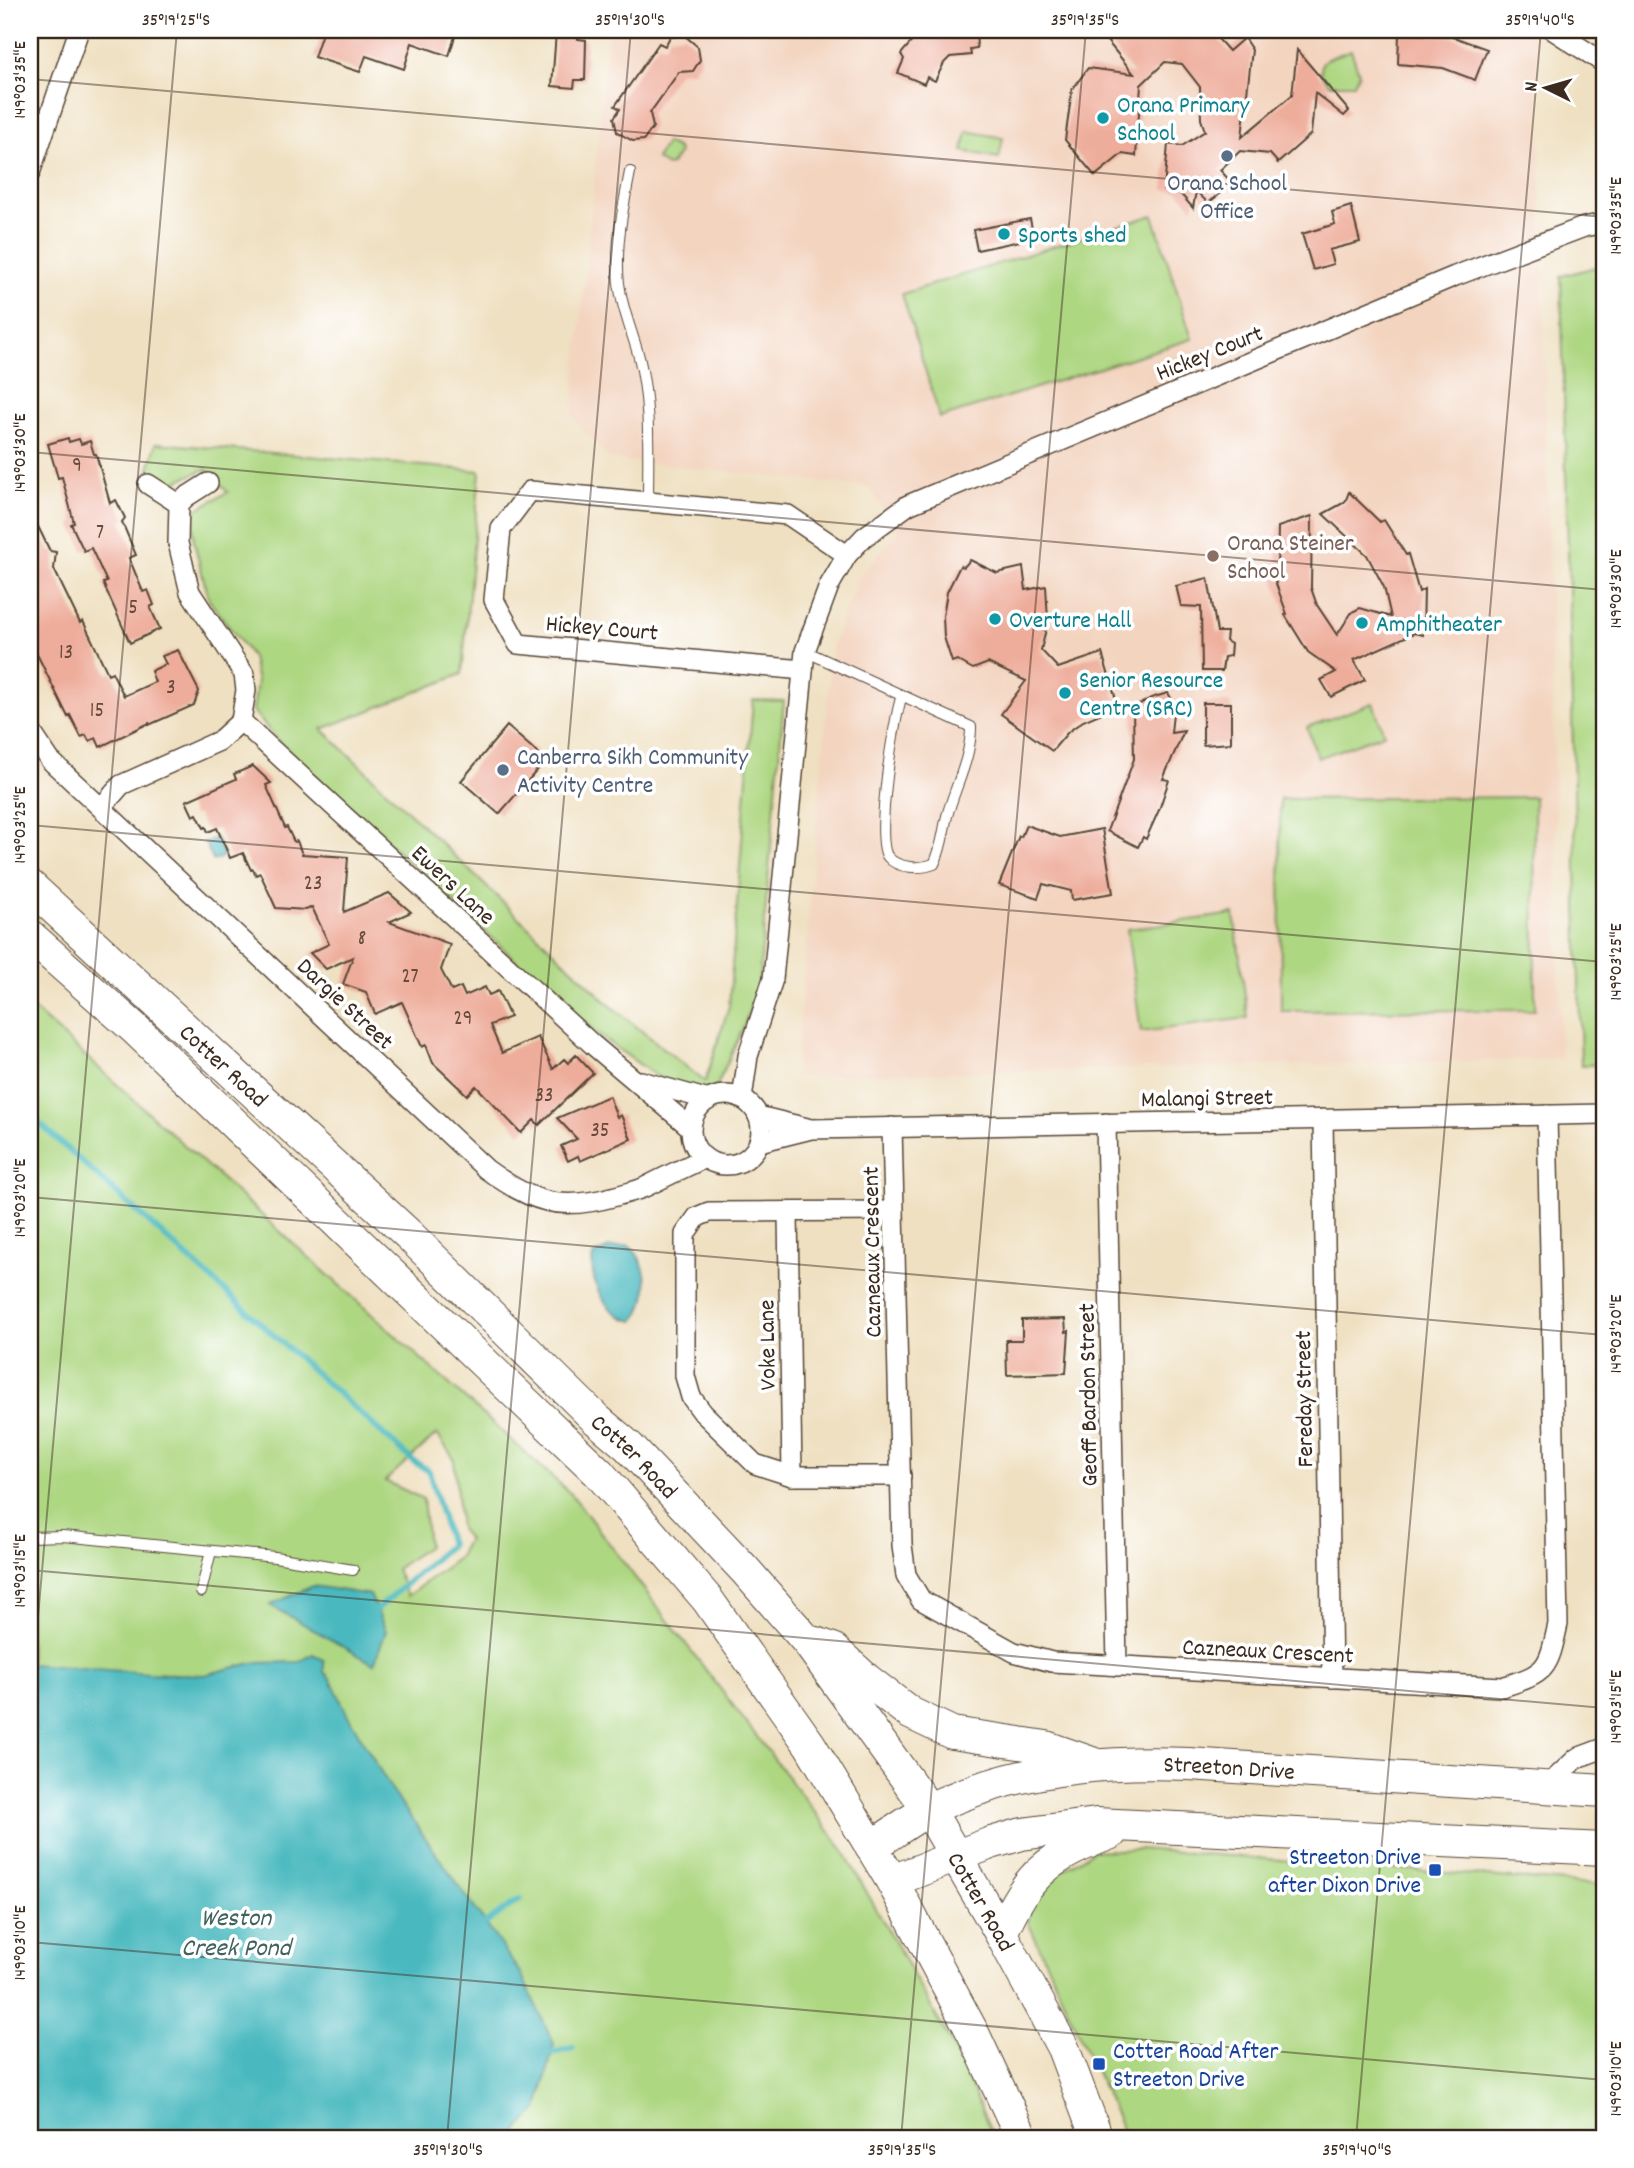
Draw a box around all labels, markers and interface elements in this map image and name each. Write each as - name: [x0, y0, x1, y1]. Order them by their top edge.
- text: 35°19'25"S: [142, 9, 210, 34]
- text: 35°19'30"S: [595, 9, 665, 34]
- text: 35°19'35"S: [1051, 9, 1119, 34]
- text: 35°19'40"S: [1505, 9, 1575, 34]
- text: 149°03'35"E: [9, 41, 34, 119]
- north arrow: [1512, 52, 1582, 122]
- text: N: [1519, 81, 1546, 93]
- place label: Orana Primary School: [1117, 90, 1251, 152]
- marker: Orana Primary School: [1095, 110, 1111, 126]
- marker: Orana School Office: [1219, 148, 1235, 164]
- place label: Orana School Office: [1167, 168, 1287, 230]
- text: 149°03'35"E: [1605, 177, 1630, 255]
- place label: Sports shed: [1018, 220, 1127, 254]
- marker: Sports shed: [996, 226, 1012, 242]
- street label: Hickey Court: [1152, 318, 1269, 392]
- text: 149°03'30"E: [9, 413, 34, 493]
- house number: 9: [72, 452, 82, 482]
- house number: 7: [96, 519, 104, 549]
- place label: Orana Steiner School: [1227, 528, 1354, 590]
- marker: Orana Steiner School: [1205, 548, 1221, 564]
- text: 149°03'30"E: [1605, 549, 1630, 629]
- house number: 5: [128, 594, 138, 624]
- place label: Overture Hall: [1009, 605, 1132, 639]
- street label: Hickey Court: [544, 608, 659, 652]
- place label: Amphitheater: [1376, 609, 1502, 643]
- marker: Overture Hall: [987, 611, 1003, 627]
- marker: Amphitheater: [1354, 615, 1370, 631]
- house number: 13: [59, 639, 73, 669]
- place label: Senior Resource Centre (SRC): [1079, 665, 1223, 727]
- house number: 3: [166, 674, 176, 704]
- marker: Senior Resource Centre (SRC): [1057, 685, 1073, 701]
- house number: 15: [90, 697, 104, 727]
- place label: Canberra Sikh Community Activity Centre: [517, 742, 749, 804]
- marker: Canberra Sikh Community Activity Centre: [495, 762, 511, 778]
- text: 149°03'25"E: [9, 786, 34, 864]
- street label: Ewers Lane: [402, 838, 502, 934]
- house number: 23: [304, 870, 322, 900]
- text: 149°03'25"E: [1605, 923, 1630, 1001]
- house number: 8: [358, 925, 366, 955]
- street label: Dargie Street: [288, 951, 400, 1059]
- house number: 27: [401, 963, 419, 993]
- house number: 29: [454, 1005, 472, 1035]
- street label: Cotter Road: [170, 1017, 274, 1117]
- house number: 33: [535, 1082, 553, 1112]
- street label: Malangi Street: [1141, 1082, 1274, 1118]
- house number: 35: [590, 1117, 610, 1147]
- text: 149°03'20"E: [9, 1158, 34, 1238]
- street label: Cazneaux Crescent: [856, 1166, 892, 1338]
- text: 149°03'20"E: [1605, 1294, 1630, 1374]
- street label: Voke Lane: [751, 1299, 787, 1391]
- street label: Geoff Bardon Street: [1071, 1303, 1109, 1487]
- street label: Fereday Street: [1288, 1330, 1324, 1468]
- street label: Cotter Road: [582, 1407, 684, 1508]
- text: 149°03'15"E: [9, 1534, 34, 1608]
- street label: Cazneaux Crescent: [1181, 1632, 1354, 1674]
- text: 149°03'15"E: [1605, 1670, 1630, 1744]
- street label: Streeton Drive: [1163, 1749, 1296, 1791]
- place label: Streeton Drive after Dixon Drive: [1268, 1842, 1421, 1904]
- street label: Cotter Road: [937, 1846, 1021, 1959]
- marker: Streeton Drive after Dixon Drive: [1427, 1862, 1443, 1878]
- water label: Weston Creek Pond: [181, 1901, 294, 1968]
- text: 149°03'10"E: [9, 1905, 34, 1981]
- place label: Cotter Road After Streeton Drive: [1113, 2036, 1279, 2098]
- text: 149°03'10"E: [1605, 2041, 1630, 2117]
- marker: Cotter Road After Streeton Drive: [1091, 2056, 1107, 2072]
- text: 35°19'30"S: [413, 2139, 483, 2164]
- text: 35°19'35"S: [868, 2139, 936, 2164]
- text: 35°19'40"S: [1322, 2139, 1392, 2164]

